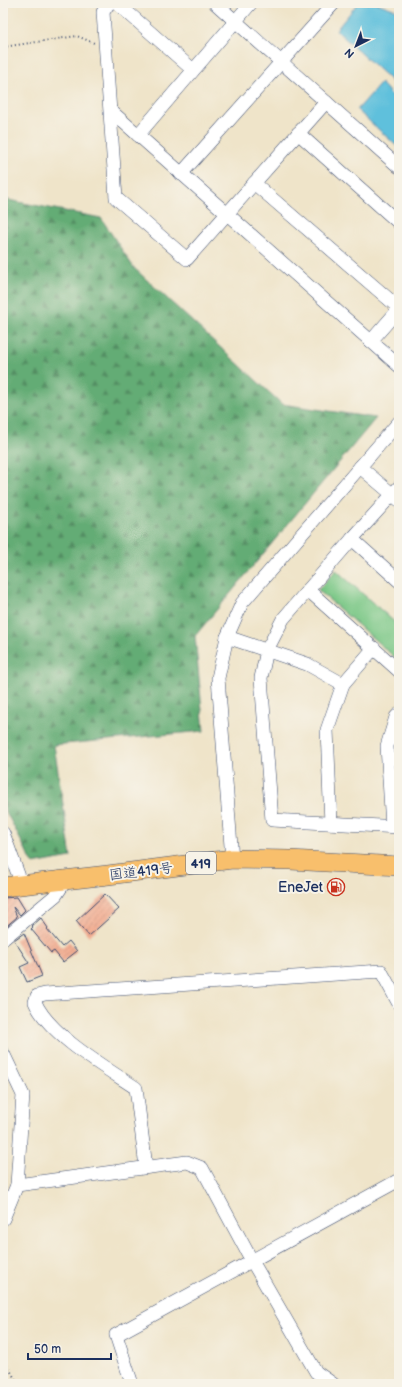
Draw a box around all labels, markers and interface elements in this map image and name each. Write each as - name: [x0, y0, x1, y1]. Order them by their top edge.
- north arrow: [336, 26, 376, 66]
- text: N: [342, 45, 357, 61]
- road number: 419: [186, 852, 216, 874]
- street label: 国道419号: [108, 859, 174, 884]
- fuel station icon: EneJet: [326, 877, 346, 897]
- place label: EneJet: [278, 879, 324, 896]
- scale bar: [28, 1335, 111, 1361]
- text: 50 m: [34, 1342, 61, 1357]

